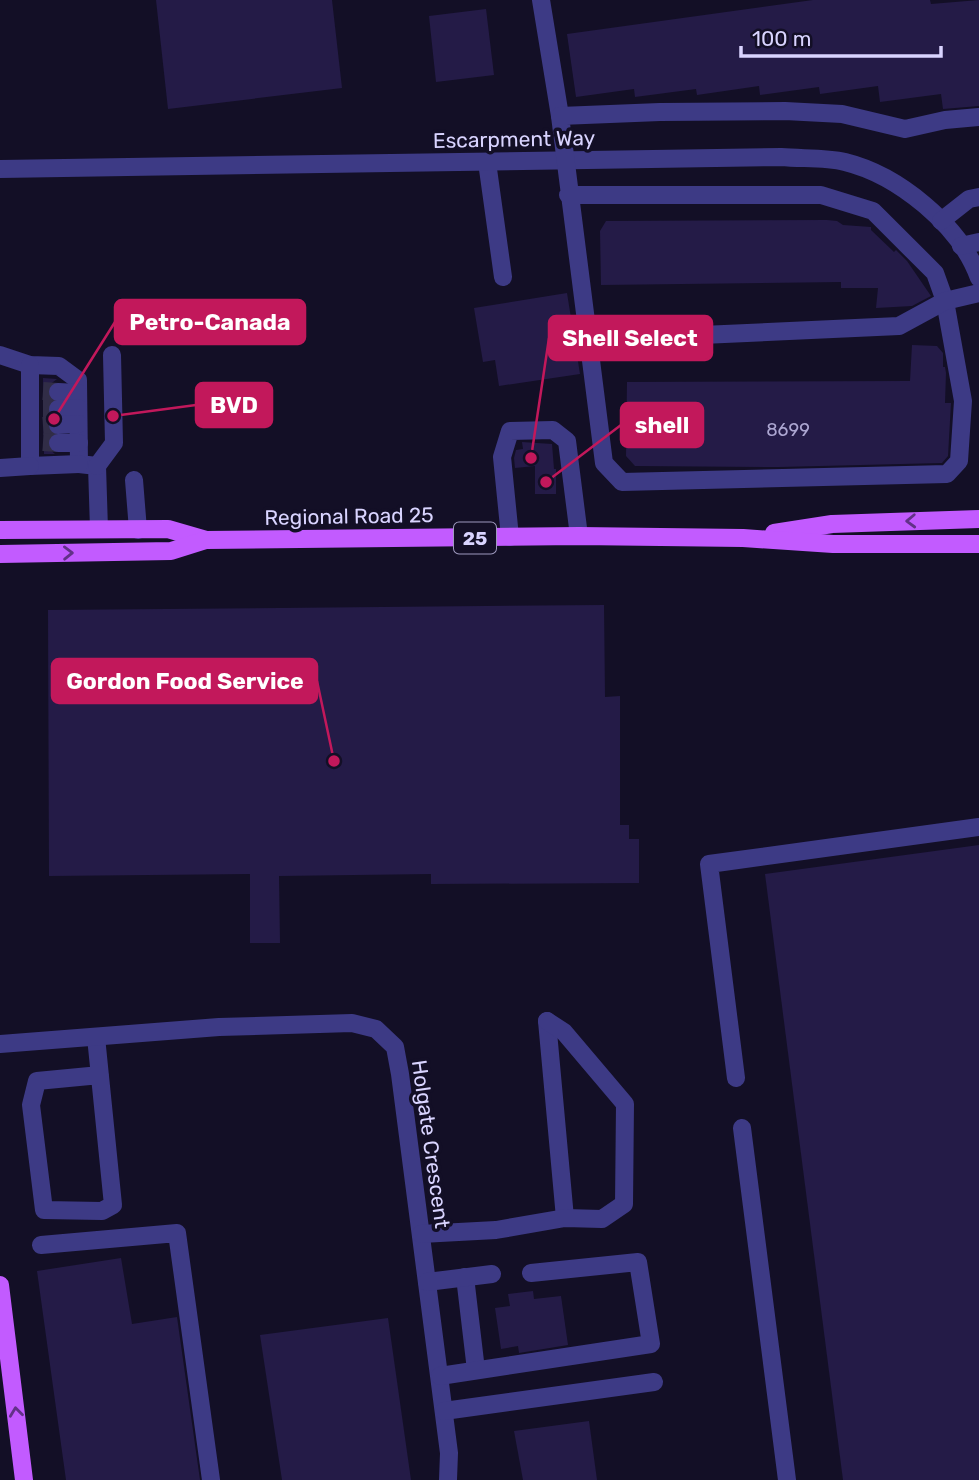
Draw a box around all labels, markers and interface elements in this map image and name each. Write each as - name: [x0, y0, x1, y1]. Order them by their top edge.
- scale bar: [741, 14, 940, 58]
- text: 100 m: [752, 26, 811, 51]
- street label: Escarpment Way: [433, 125, 596, 153]
- callout: Petro-Canada: [115, 300, 305, 344]
- text: Petro-Canada: [129, 308, 291, 336]
- callout: Shell Select: [549, 316, 712, 360]
- text: Shell Select: [562, 324, 698, 352]
- callout: BVD: [196, 383, 272, 427]
- text: BVD: [210, 391, 258, 419]
- callout: shell: [621, 403, 703, 447]
- text: shell: [635, 411, 689, 439]
- house number: 8699: [766, 419, 810, 441]
- street label: Regional Road 25: [264, 502, 434, 530]
- one-way arrow: [905, 514, 916, 529]
- road number: 25: [454, 523, 496, 554]
- one-way arrow: [63, 545, 74, 561]
- callout: Gordon Food Service: [52, 659, 317, 703]
- text: Gordon Food Service: [66, 667, 304, 695]
- street label: Holgate Crescent: [407, 1058, 455, 1230]
- one-way arrow: [8, 1406, 23, 1418]

